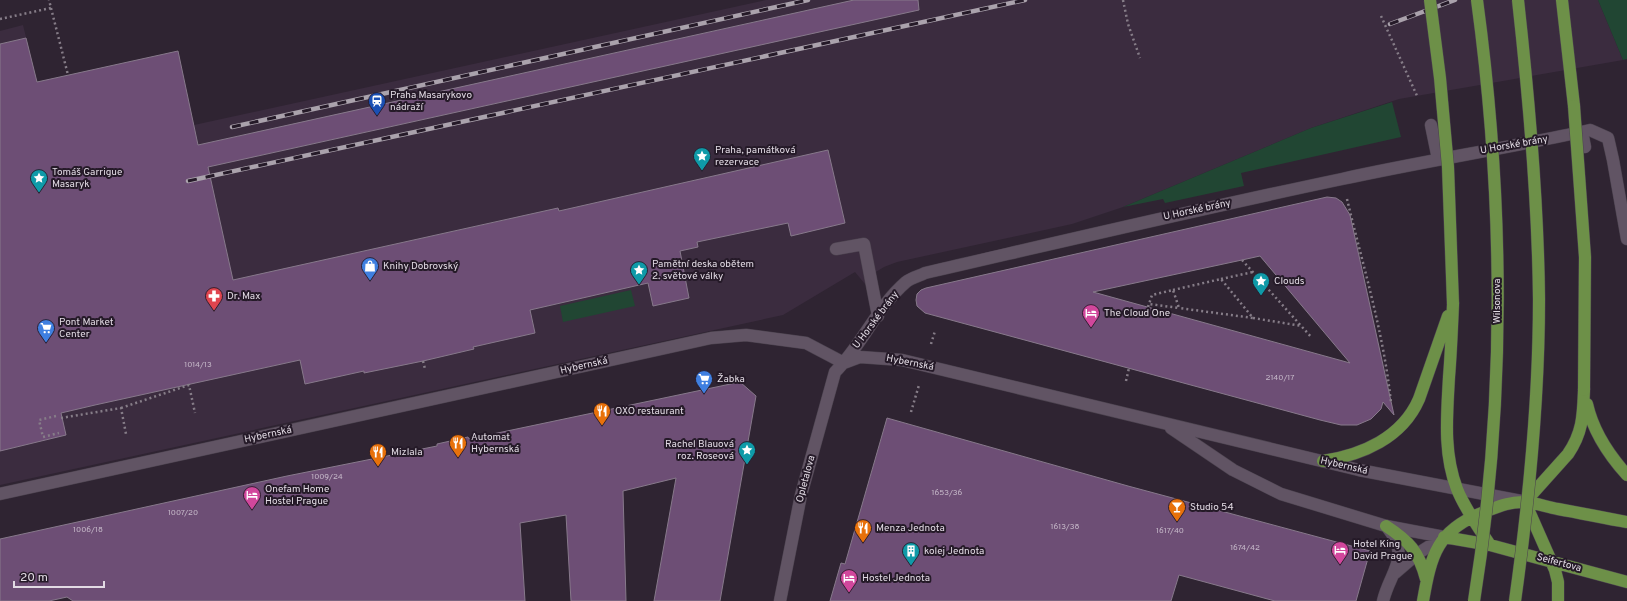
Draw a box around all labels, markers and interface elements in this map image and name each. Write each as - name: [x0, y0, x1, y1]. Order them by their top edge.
- place label: Praha Masarykovo nádraží: [390, 89, 472, 114]
- station icon: Praha Masarykovo nádraží: [367, 91, 387, 116]
- street label: U Horské brány: [1479, 133, 1549, 157]
- place label: Praha, památková rezervace: [715, 144, 795, 169]
- place icon: Praha, památková rezervace: [692, 146, 712, 171]
- place label: Tomáš Garrigue Masaryk: [52, 166, 122, 191]
- place icon: Tomáš Garrigue Masaryk: [29, 168, 49, 193]
- street label: U Horské brány: [1162, 197, 1232, 223]
- shop icon: Knihy Dobrovský: [360, 256, 380, 281]
- place label: Pamětní deska obětem 2. světové války: [652, 258, 754, 283]
- place label: Knihy Dobrovský: [383, 260, 458, 273]
- place icon: Pamětní deska obětem 2. světové války: [629, 260, 649, 285]
- place icon: Clouds: [1251, 271, 1271, 296]
- place label: Clouds: [1274, 275, 1305, 288]
- street label: Wilsonova: [1491, 278, 1504, 324]
- pharmacy icon: Dr. Max: [204, 286, 224, 311]
- street label: U Horské brány: [850, 289, 902, 351]
- place label: Dr. Max: [227, 290, 260, 303]
- hotel icon: The Cloud One: [1081, 303, 1101, 328]
- place label: The Cloud One: [1104, 307, 1170, 320]
- place label: Pont Market Center: [59, 316, 114, 341]
- supermarket icon: Pont Market Center: [36, 318, 56, 343]
- street label: Hybernská: [885, 352, 935, 374]
- street label: Hybernská: [559, 354, 609, 378]
- house number: 1014/13: [184, 360, 212, 370]
- supermarket icon: Žabka: [694, 369, 714, 394]
- place label: Žabka: [717, 373, 745, 386]
- house number: 2140/17: [1266, 373, 1294, 383]
- restaurant icon: OXO restaurant: [592, 401, 612, 426]
- place label: OXO restaurant: [615, 405, 684, 418]
- street label: Hybernská: [243, 424, 293, 446]
- place label: Automat Hybernská: [471, 431, 519, 456]
- restaurant icon: Automat Hybernská: [448, 433, 468, 458]
- place label: Rachel Blauová roz. Roseová: [665, 438, 734, 463]
- place icon: Rachel Blauová roz. Roseová: [737, 440, 757, 465]
- restaurant icon: Mizlala: [368, 442, 388, 467]
- place label: Mizlala: [391, 446, 422, 459]
- street label: Opletalova: [793, 454, 819, 504]
- street label: Hybernská: [1319, 454, 1369, 478]
- house number: 1009/24: [311, 472, 343, 482]
- place label: Onefam Home Hostel Prague: [265, 483, 329, 508]
- hotel icon: Onefam Home Hostel Prague: [242, 485, 262, 510]
- house number: 1653/36: [932, 488, 963, 498]
- bar icon: Studio 54: [1167, 497, 1187, 522]
- place label: Studio 54: [1190, 501, 1234, 514]
- house number: 1007/20: [168, 508, 198, 518]
- restaurant icon: Menza Jednota: [853, 518, 873, 543]
- place label: Menza Jednota: [876, 522, 945, 535]
- house number: 1613/38: [1051, 522, 1080, 532]
- house number: 1006/18: [73, 525, 103, 535]
- house number: 1617/40: [1156, 526, 1184, 536]
- place label: Hotel King David Prague: [1353, 538, 1413, 563]
- hotel icon: Hotel King David Prague: [1330, 540, 1350, 565]
- building icon: kolej Jednota: [901, 541, 921, 566]
- house number: 1674/42: [1230, 543, 1260, 553]
- place label: kolej Jednota: [924, 545, 984, 558]
- street label: Seifertova: [1535, 551, 1583, 575]
- scale bar: [14, 563, 104, 589]
- hotel icon: Hostel Jednota: [839, 568, 859, 593]
- text: 20 m: [20, 570, 48, 586]
- place label: Hostel Jednota: [862, 572, 930, 585]

